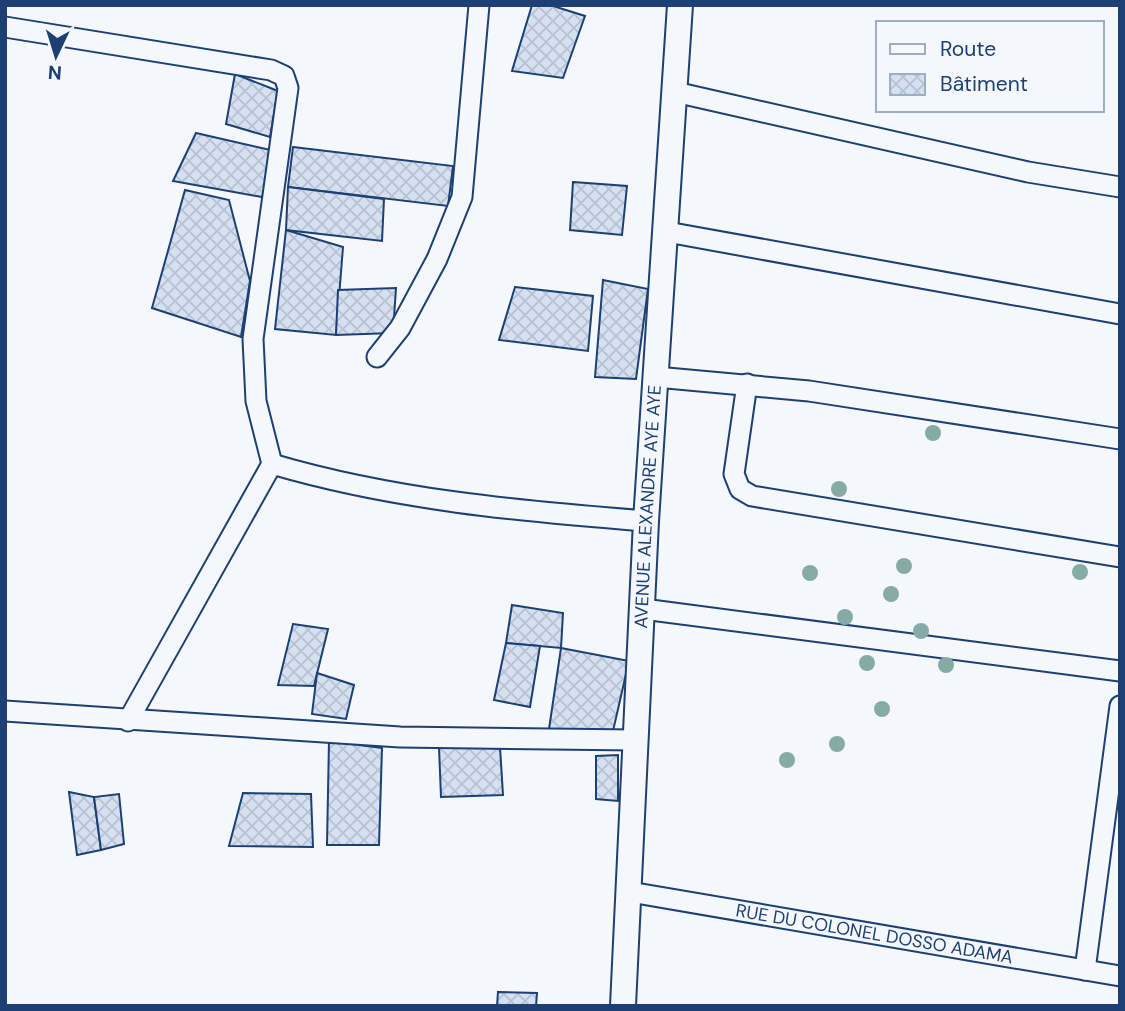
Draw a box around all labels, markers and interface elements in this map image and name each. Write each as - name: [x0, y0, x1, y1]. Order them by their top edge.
- north arrow: [21, 21, 91, 91]
- legend: [876, 21, 1104, 112]
- text: Route: [940, 35, 996, 63]
- text: N: [47, 60, 63, 85]
- text: Bâtiment: [940, 70, 1028, 98]
- street label: AVENUE ALEXANDRE AYE AYE: [629, 384, 667, 629]
- street label: RUE DU COLONEL DOSSO ADAMA: [734, 898, 1015, 969]

